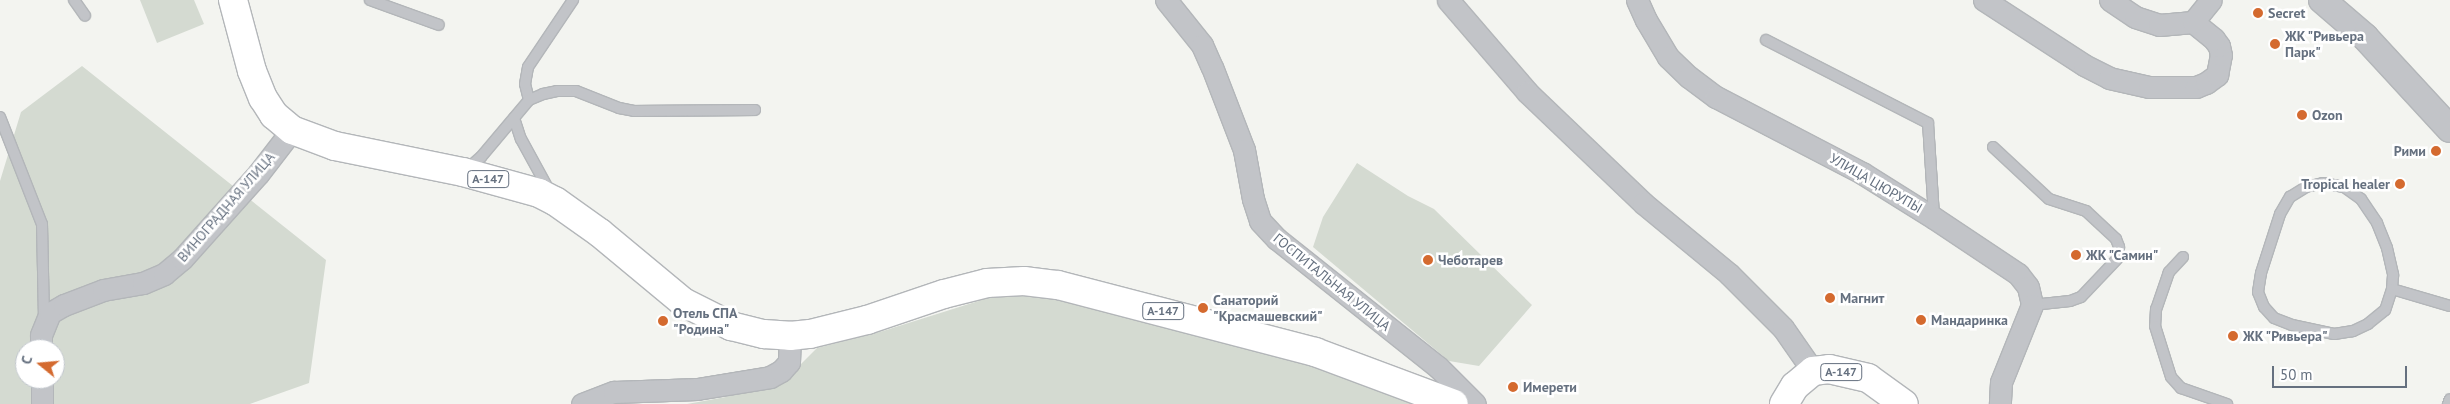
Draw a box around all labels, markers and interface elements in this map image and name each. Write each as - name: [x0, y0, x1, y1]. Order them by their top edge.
- place label: Secret: [2268, 5, 2305, 21]
- marker: Secret: [2252, 7, 2264, 19]
- place label: ЖК "Ривьера Парк": [2285, 28, 2365, 60]
- marker: ЖК "Ривьера Парк": [2269, 38, 2281, 50]
- place label: Ozon: [2312, 107, 2343, 123]
- marker: Ozon: [2296, 109, 2308, 121]
- place label: Рими: [2394, 143, 2426, 159]
- marker: Рими: [2430, 145, 2442, 157]
- street label: ВИНОГРАДНАЯ УЛИЦА: [174, 149, 278, 265]
- street label: УЛИЦА ЦЮРУПЫ: [1827, 150, 1925, 216]
- road number: А-147: [467, 170, 509, 188]
- place label: Tropical healer: [2301, 176, 2390, 192]
- marker: Tropical healer: [2394, 178, 2406, 190]
- street label: ГОСПИТАЛЬНАЯ УЛИЦА: [1270, 229, 1394, 335]
- place label: ЖК "Самин": [2086, 247, 2160, 263]
- marker: ЖК "Самин": [2070, 249, 2082, 261]
- place label: Чеботарев: [1438, 252, 1503, 268]
- marker: Чеботарев: [1422, 254, 1434, 266]
- place label: Магнит: [1840, 290, 1884, 306]
- place label: Санаторий "Красмашевский": [1213, 292, 1323, 324]
- marker: Магнит: [1824, 292, 1836, 304]
- road number: А-147: [1142, 302, 1184, 321]
- marker: Санаторий "Красмашевский": [1197, 302, 1209, 314]
- place label: Отель СПА "Родина": [673, 305, 738, 338]
- place label: Мандаринка: [1931, 312, 2008, 328]
- marker: Мандаринка: [1915, 314, 1927, 326]
- marker: Отель СПА "Родина": [657, 315, 669, 327]
- place label: ЖК "Ривьера": [2243, 328, 2329, 344]
- marker: ЖК "Ривьера": [2227, 330, 2239, 342]
- north arrow: [15, 339, 65, 389]
- text: С: [17, 354, 36, 366]
- scale bar: [2275, 356, 2410, 388]
- road number: А-147: [1820, 362, 1862, 382]
- text: 50 m: [2280, 365, 2313, 384]
- place label: Имерети: [1523, 379, 1577, 395]
- marker: Имерети: [1507, 381, 1519, 393]

